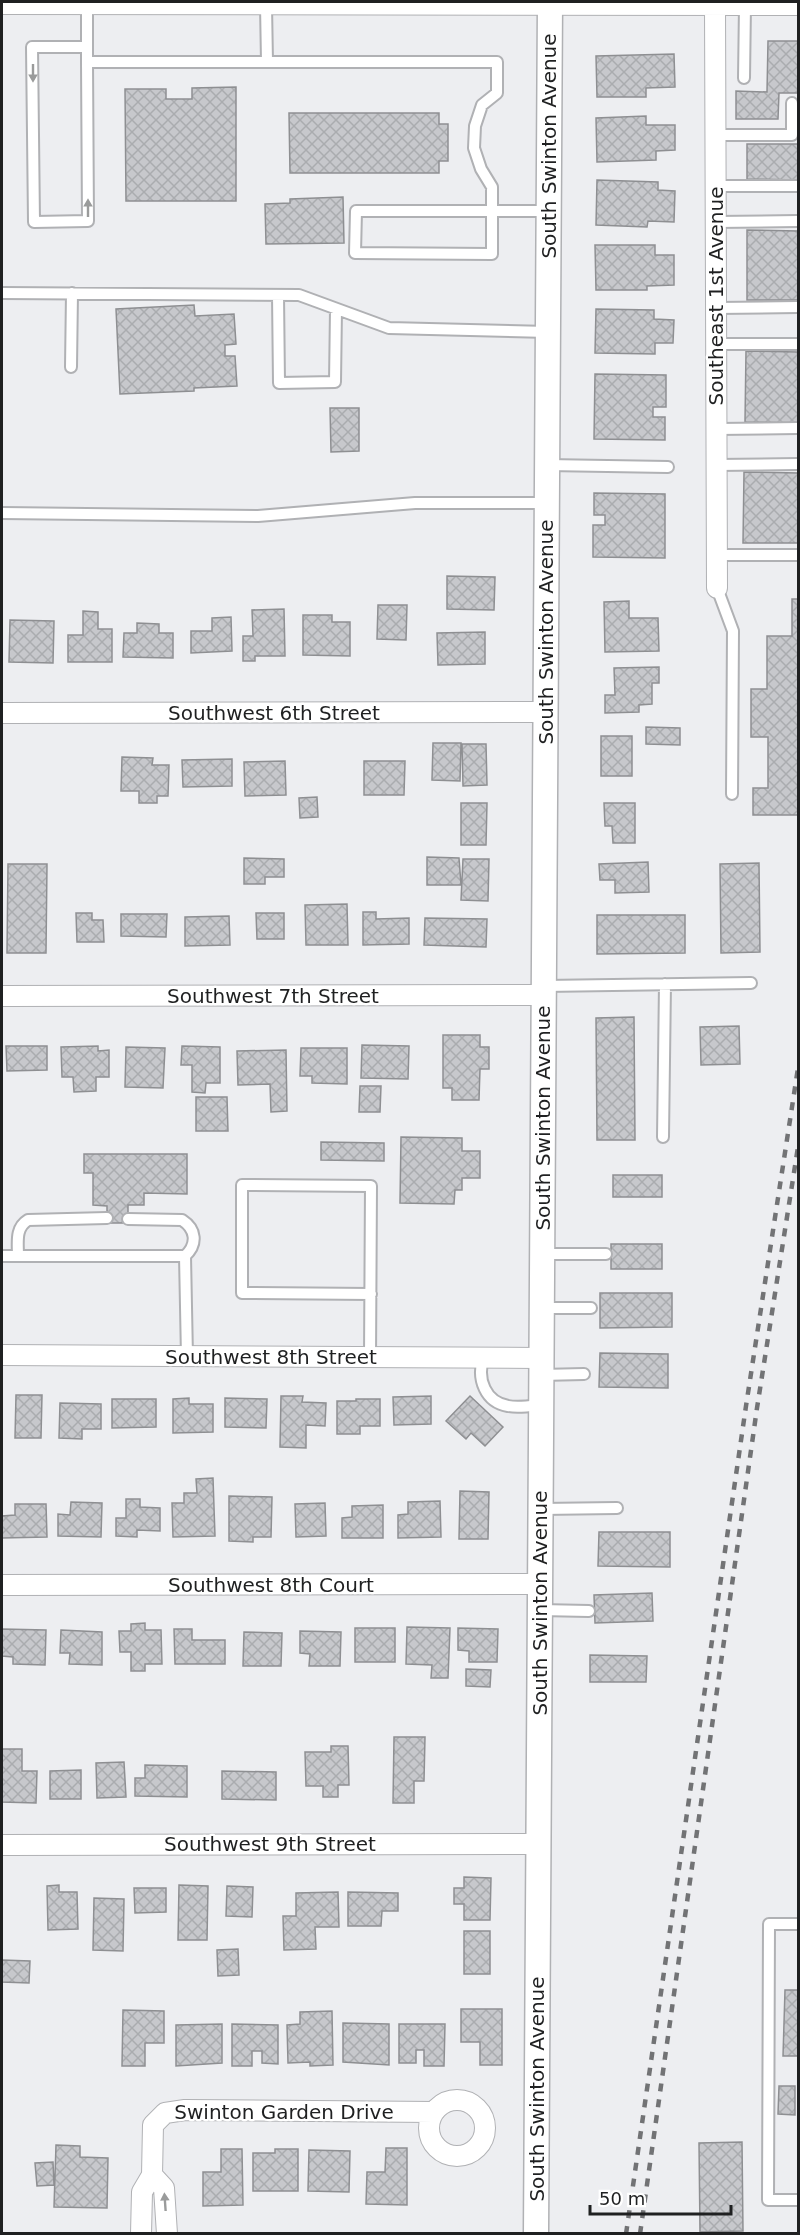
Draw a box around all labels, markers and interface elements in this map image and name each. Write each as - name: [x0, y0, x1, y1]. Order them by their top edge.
- street label: South Swinton Avenue: [537, 33, 561, 259]
- one-way arrow: [28, 63, 37, 82]
- street label: Southeast 1st Avenue: [704, 187, 728, 405]
- one-way arrow: [83, 199, 93, 218]
- street label: South Swinton Avenue: [534, 519, 558, 745]
- street label: Southwest 6th Street: [168, 701, 380, 725]
- street label: Southwest 7th Street: [167, 984, 379, 1008]
- street label: South Swinton Avenue: [531, 1005, 555, 1231]
- street label: Southwest 8th Street: [165, 1345, 377, 1369]
- street label: South Swinton Avenue: [528, 1490, 552, 1716]
- street label: Southwest 8th Court: [168, 1573, 374, 1597]
- street label: Southwest 9th Street: [164, 1832, 376, 1856]
- street label: South Swinton Avenue: [525, 1976, 549, 2202]
- street label: Swinton Garden Drive: [174, 2100, 394, 2124]
- scale bar: [590, 2178, 731, 2216]
- text: 50 m: [599, 2188, 645, 2209]
- one-way arrow: [161, 2192, 170, 2211]

